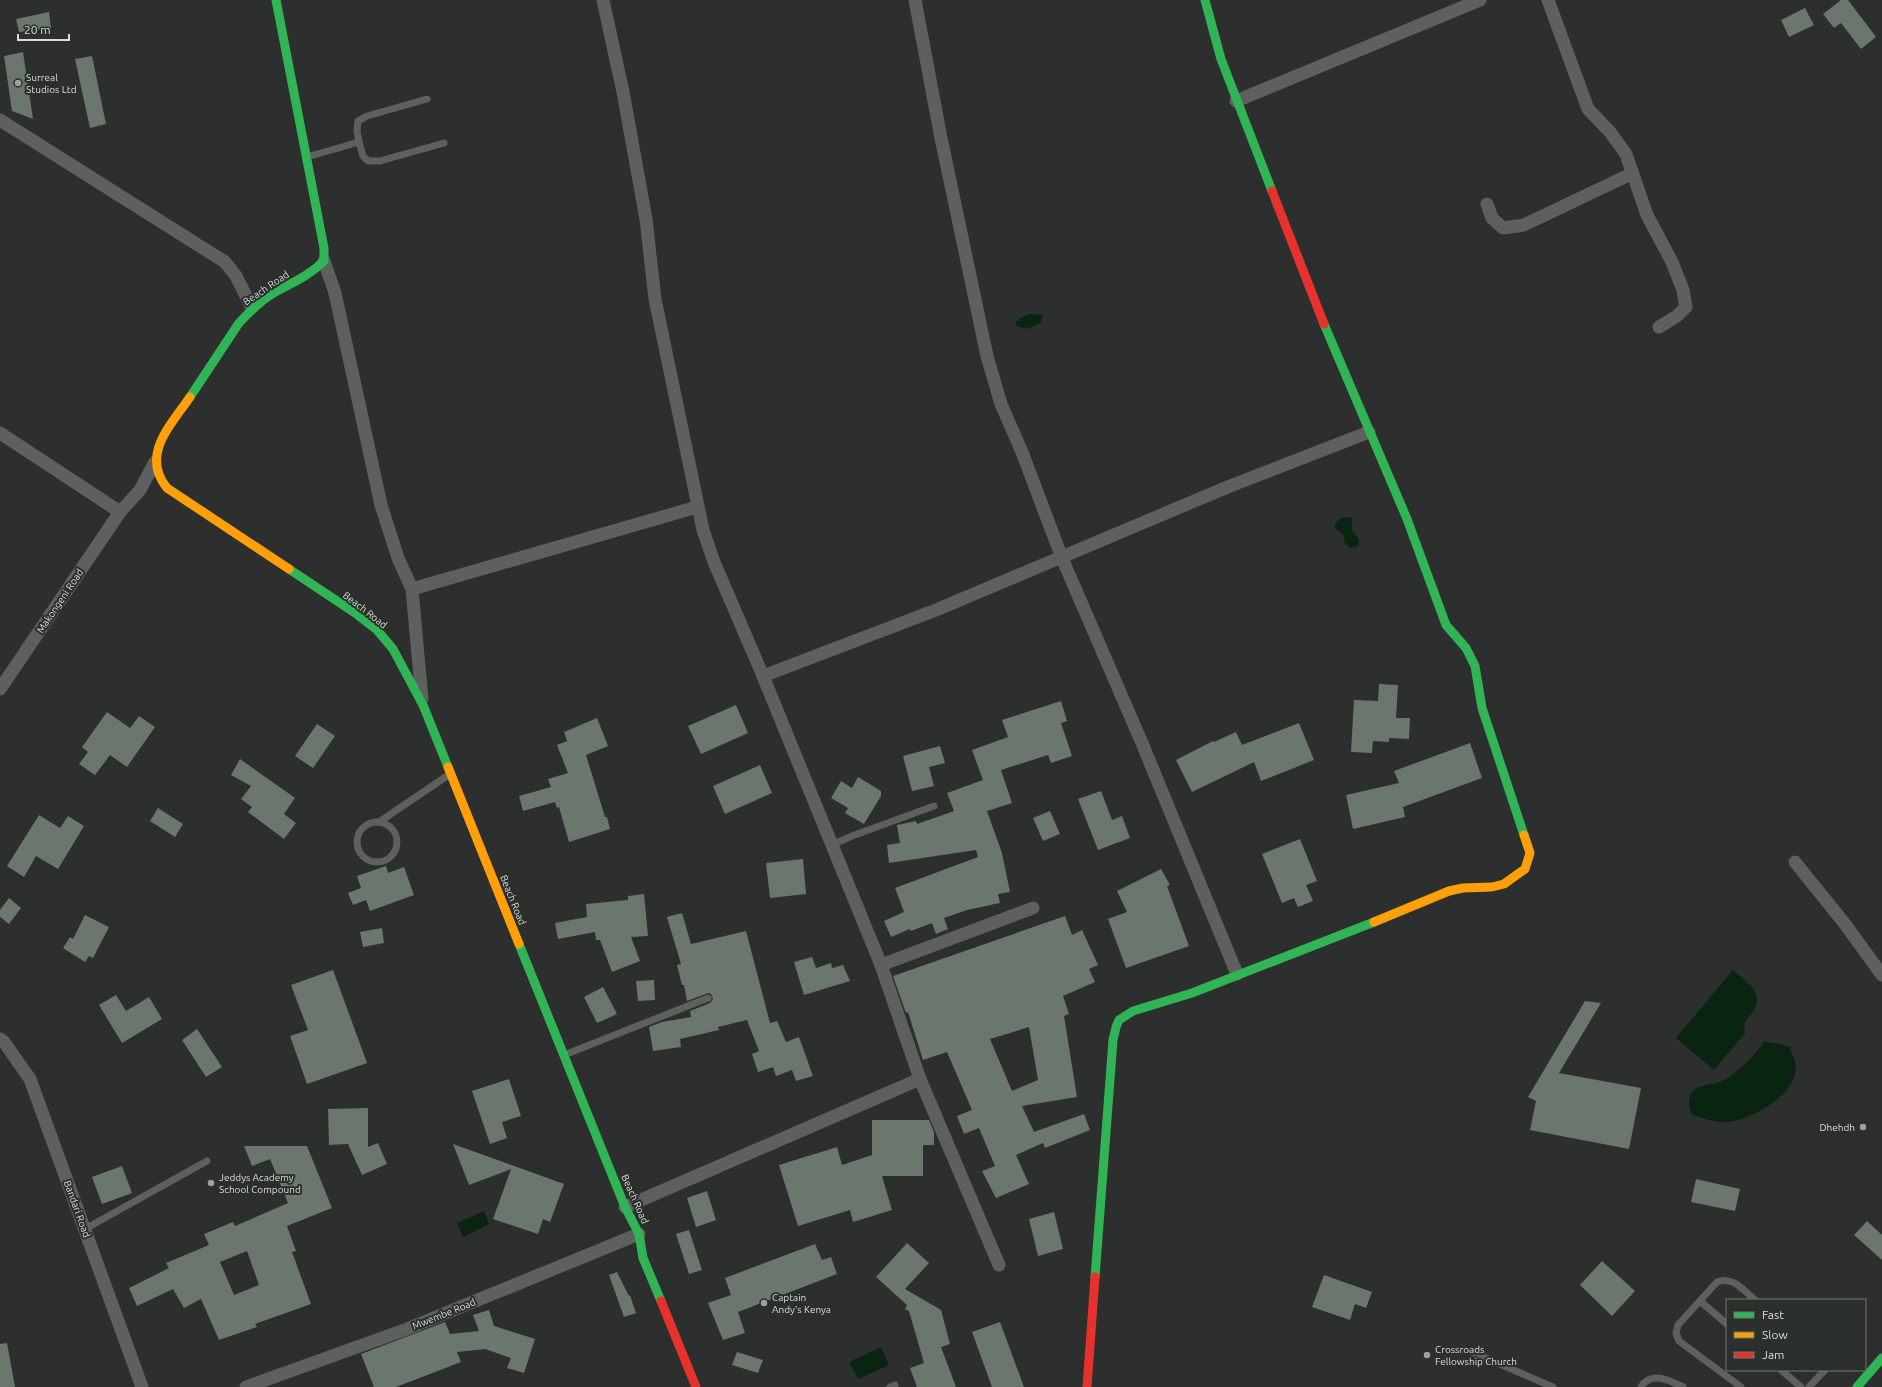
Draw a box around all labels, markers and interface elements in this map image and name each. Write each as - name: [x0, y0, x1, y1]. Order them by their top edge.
- scale bar: [18, 16, 69, 42]
- text: 20 m: [24, 23, 51, 36]
- place label: Surreal Studios Ltd: [26, 72, 77, 95]
- marker: Surreal Studios Ltd: [13, 78, 23, 88]
- street label: Beach Road: [241, 269, 291, 307]
- street label: Makongeni Road: [34, 567, 86, 635]
- street label: Beach Road: [341, 589, 389, 631]
- street label: Beach Road: [498, 873, 528, 927]
- place label: Dhehdh: [1819, 1122, 1855, 1133]
- marker: Dhehdh: [1858, 1122, 1868, 1132]
- place label: Jeddys Academy School Compound: [219, 1172, 301, 1195]
- street label: Beach Road: [619, 1173, 651, 1225]
- marker: Jeddys Academy School Compound: [206, 1178, 216, 1188]
- street label: Bandari Road: [62, 1179, 92, 1239]
- place label: Captain Andy's Kenya: [772, 1292, 831, 1315]
- street label: Mwembe Road: [411, 1296, 477, 1332]
- marker: Captain Andy's Kenya: [759, 1298, 769, 1308]
- legend: [1726, 1299, 1866, 1371]
- text: Fast: [1762, 1308, 1784, 1321]
- text: Slow: [1762, 1328, 1788, 1341]
- place label: Crossroads Fellowship Church: [1435, 1344, 1517, 1367]
- text: Jam: [1762, 1348, 1784, 1361]
- marker: Crossroads Fellowship Church: [1422, 1350, 1432, 1360]

